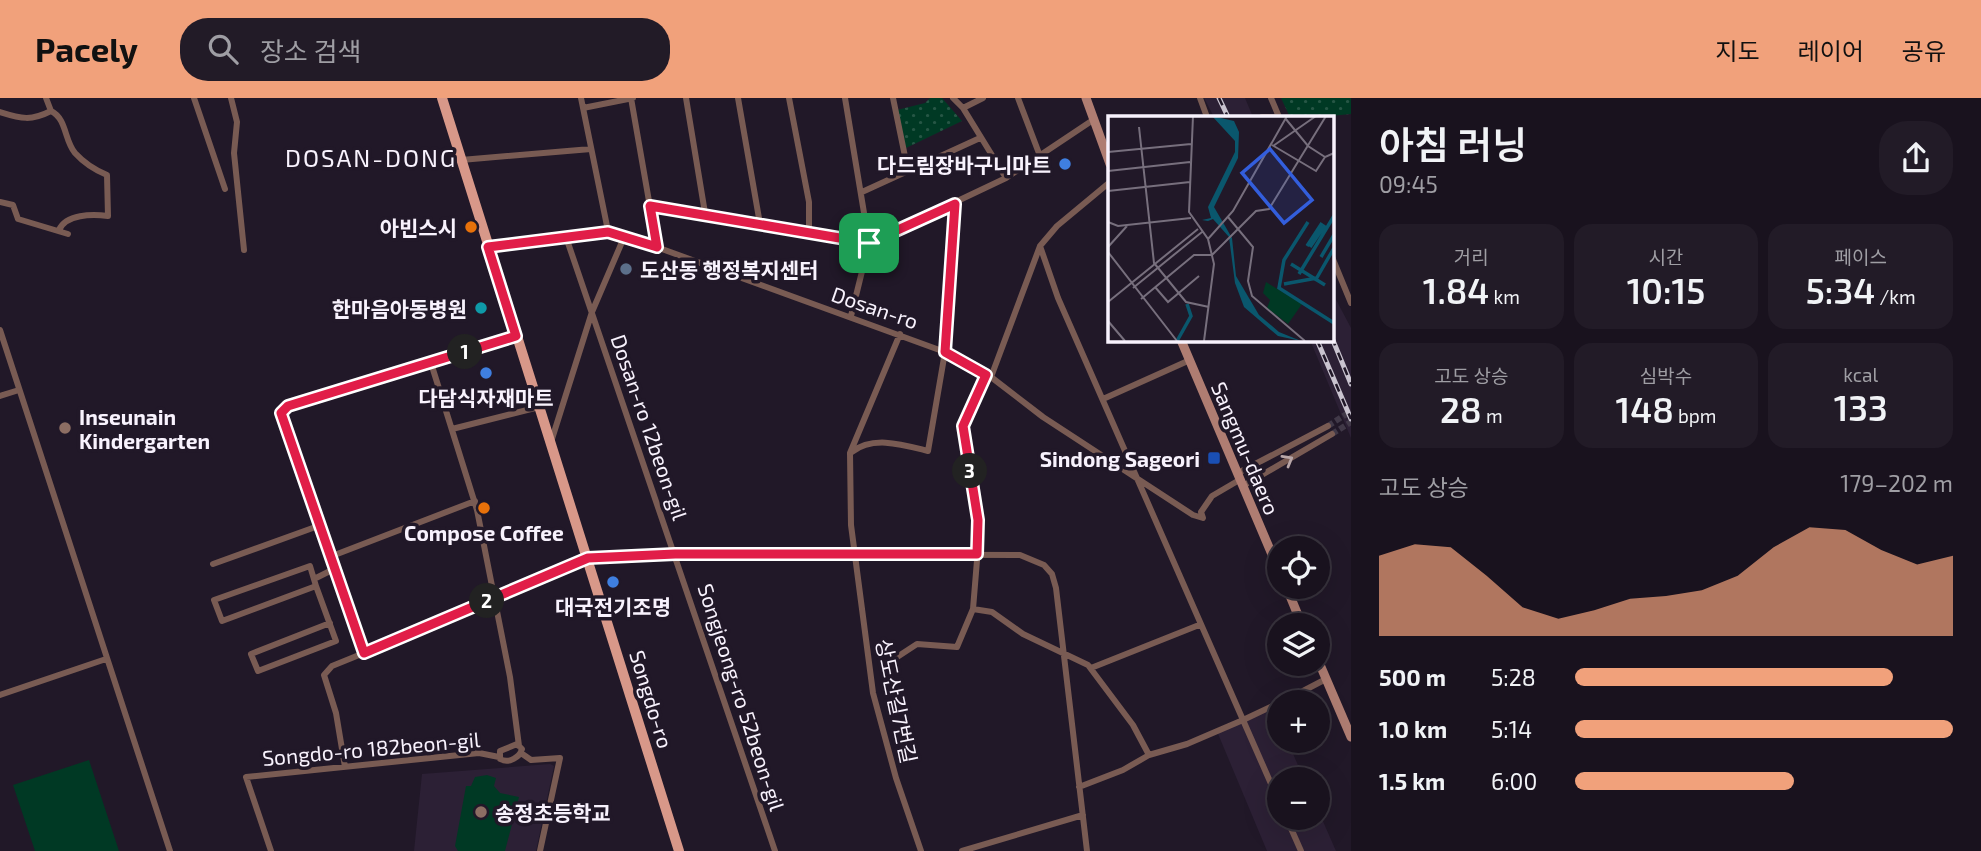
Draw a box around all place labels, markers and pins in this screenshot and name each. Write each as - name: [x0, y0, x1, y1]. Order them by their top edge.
- place label: 다드림장바구니마트: [877, 152, 1051, 177]
- marker: 다드림장바구니마트: [1057, 156, 1073, 172]
- pin: [839, 213, 899, 273]
- place label: 아빈스시: [380, 215, 457, 240]
- marker: 아빈스시: [463, 219, 479, 235]
- place label: 도산동 행정복지센터: [640, 257, 818, 282]
- marker: 도산동 행정복지센터: [618, 261, 634, 277]
- place label: 한마음아동병원: [332, 296, 467, 321]
- marker: 한마음아동병원: [473, 300, 489, 316]
- pin: 1: [448, 334, 482, 370]
- marker: 다담식자재마트: [478, 365, 494, 381]
- place label: 다담식자재마트: [418, 385, 554, 410]
- place label: Inseunain Kindergarten: [79, 404, 210, 453]
- marker: Inseunain Kindergarten: [57, 420, 73, 436]
- place label: Sindong Sageori: [1040, 446, 1200, 471]
- marker: Sindong Sageori: [1206, 450, 1222, 466]
- pin: 3: [953, 454, 988, 488]
- marker: Compose Coffee: [476, 500, 492, 516]
- place label: Compose Coffee: [404, 520, 564, 545]
- marker: 대국전기조명: [605, 574, 621, 590]
- pin: 2: [470, 584, 504, 618]
- place label: 대국전기조명: [555, 594, 671, 619]
- place label: 송정초등학교: [495, 800, 611, 825]
- marker: 송정초등학교: [473, 804, 489, 820]

